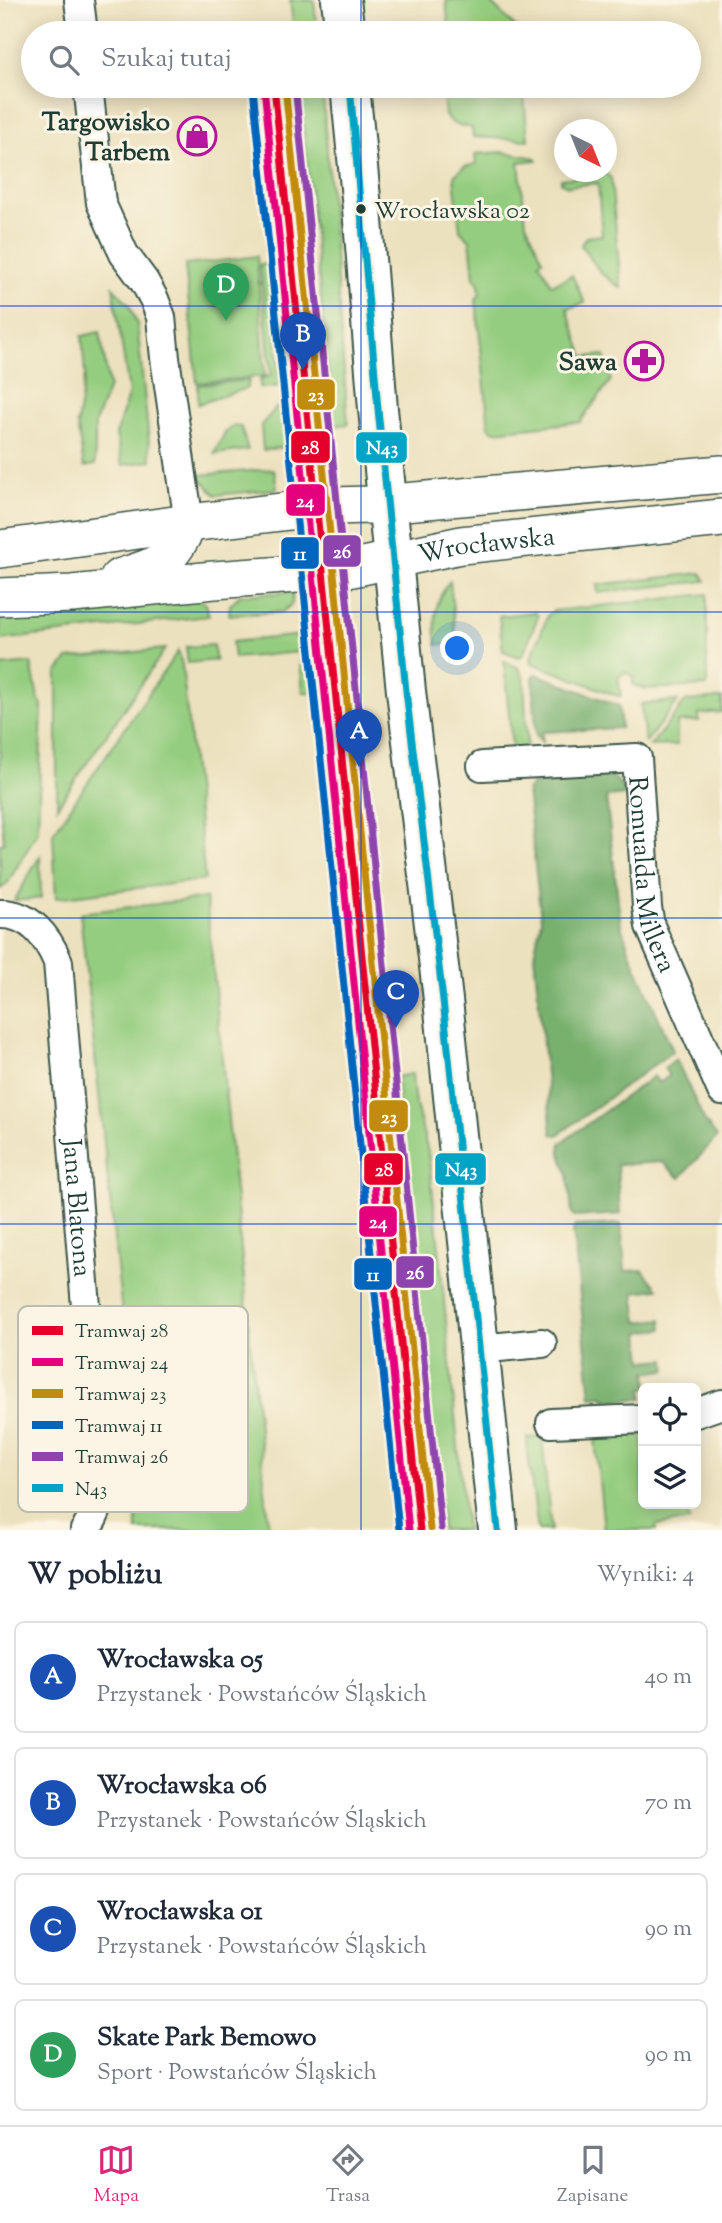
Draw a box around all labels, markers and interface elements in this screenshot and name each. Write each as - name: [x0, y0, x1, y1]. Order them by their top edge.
- search box: [21, 21, 701, 98]
- icon: search: [45, 41, 83, 79]
- text: Szukaj tutaj: [101, 41, 232, 78]
- place label: Targowisko Tarbem: [42, 105, 170, 172]
- shop icon: Targowisko Tarbem: [176, 115, 218, 157]
- north arrow: [554, 119, 617, 182]
- place label: Wrocławska 02: [374, 195, 530, 229]
- marker: Wrocławska 02: [354, 202, 368, 216]
- pin: D: [203, 263, 249, 321]
- pin: B: [280, 312, 326, 370]
- pharmacy icon: Sawa: [623, 340, 665, 382]
- place label: Sawa: [558, 345, 617, 382]
- line badge: 23: [296, 378, 336, 411]
- text: 23: [308, 383, 325, 410]
- line badge: 28: [290, 430, 331, 464]
- line badge: N43: [355, 431, 408, 464]
- text: 28: [301, 436, 320, 463]
- text: N43: [366, 436, 398, 463]
- line badge: 24: [285, 483, 326, 517]
- text: 24: [296, 489, 315, 516]
- street label: Wrocławska: [415, 519, 557, 575]
- line badge: 26: [322, 534, 362, 568]
- line badge: 11: [280, 536, 320, 570]
- text: 26: [333, 540, 351, 567]
- text: 11: [294, 542, 307, 569]
- your location: [440, 631, 474, 665]
- pin: A: [336, 709, 382, 767]
- street label: Romualda Millera: [617, 775, 684, 979]
- pin: C: [373, 970, 419, 1028]
- line badge: 23: [368, 1099, 409, 1133]
- text: 23: [381, 1105, 398, 1132]
- street label: Jana Blatona: [51, 1136, 100, 1278]
- line badge: 28: [363, 1152, 404, 1186]
- line badge: N43: [434, 1152, 487, 1186]
- text: 28: [375, 1158, 394, 1185]
- text: N43: [445, 1158, 477, 1185]
- line badge: 24: [358, 1205, 398, 1238]
- text: 24: [369, 1210, 388, 1237]
- line badge: 26: [395, 1255, 435, 1289]
- line badge: 11: [353, 1257, 393, 1291]
- text: 26: [406, 1261, 424, 1288]
- text: 11: [367, 1263, 380, 1290]
- legend: [18, 1306, 248, 1512]
- text: Tramwaj 28: [75, 1319, 168, 1346]
- text: Tramwaj 24: [75, 1351, 169, 1378]
- text: Tramwaj 23: [75, 1382, 166, 1409]
- map controls: [638, 1383, 701, 1509]
- button: locate: [638, 1383, 701, 1446]
- text: Tramwaj 11: [75, 1414, 163, 1441]
- text: Tramwaj 26: [75, 1445, 168, 1472]
- button: layers: [638, 1446, 701, 1509]
- text: N43: [75, 1477, 107, 1504]
- text: W pobliżu: [28, 1554, 162, 1597]
- text: Wyniki: 4: [597, 1559, 694, 1592]
- text: Wrocławska 05: [97, 1642, 263, 1679]
- text: A: [44, 1661, 62, 1694]
- text: 40 m: [645, 1661, 692, 1694]
- text: Przystanek · Powstańców Śląskich: [97, 1679, 427, 1712]
- text: Wrocławska 06: [97, 1768, 267, 1805]
- text: B: [46, 1787, 60, 1820]
- text: 70 m: [645, 1787, 692, 1820]
- text: Przystanek · Powstańców Śląskich: [97, 1805, 427, 1838]
- text: Wrocławska 01: [97, 1894, 263, 1931]
- text: C: [44, 1913, 62, 1946]
- text: 90 m: [645, 1913, 692, 1946]
- text: Przystanek · Powstańców Śląskich: [97, 1931, 427, 1964]
- text: Skate Park Bemowo: [97, 2020, 316, 2057]
- text: D: [44, 2039, 62, 2072]
- text: 90 m: [645, 2039, 692, 2072]
- text: Sport · Powstańców Śląskich: [97, 2057, 377, 2090]
- tab: Mapa: [94, 2141, 139, 2210]
- tab: Trasa: [326, 2141, 370, 2210]
- tab: Zapisane: [557, 2141, 628, 2210]

